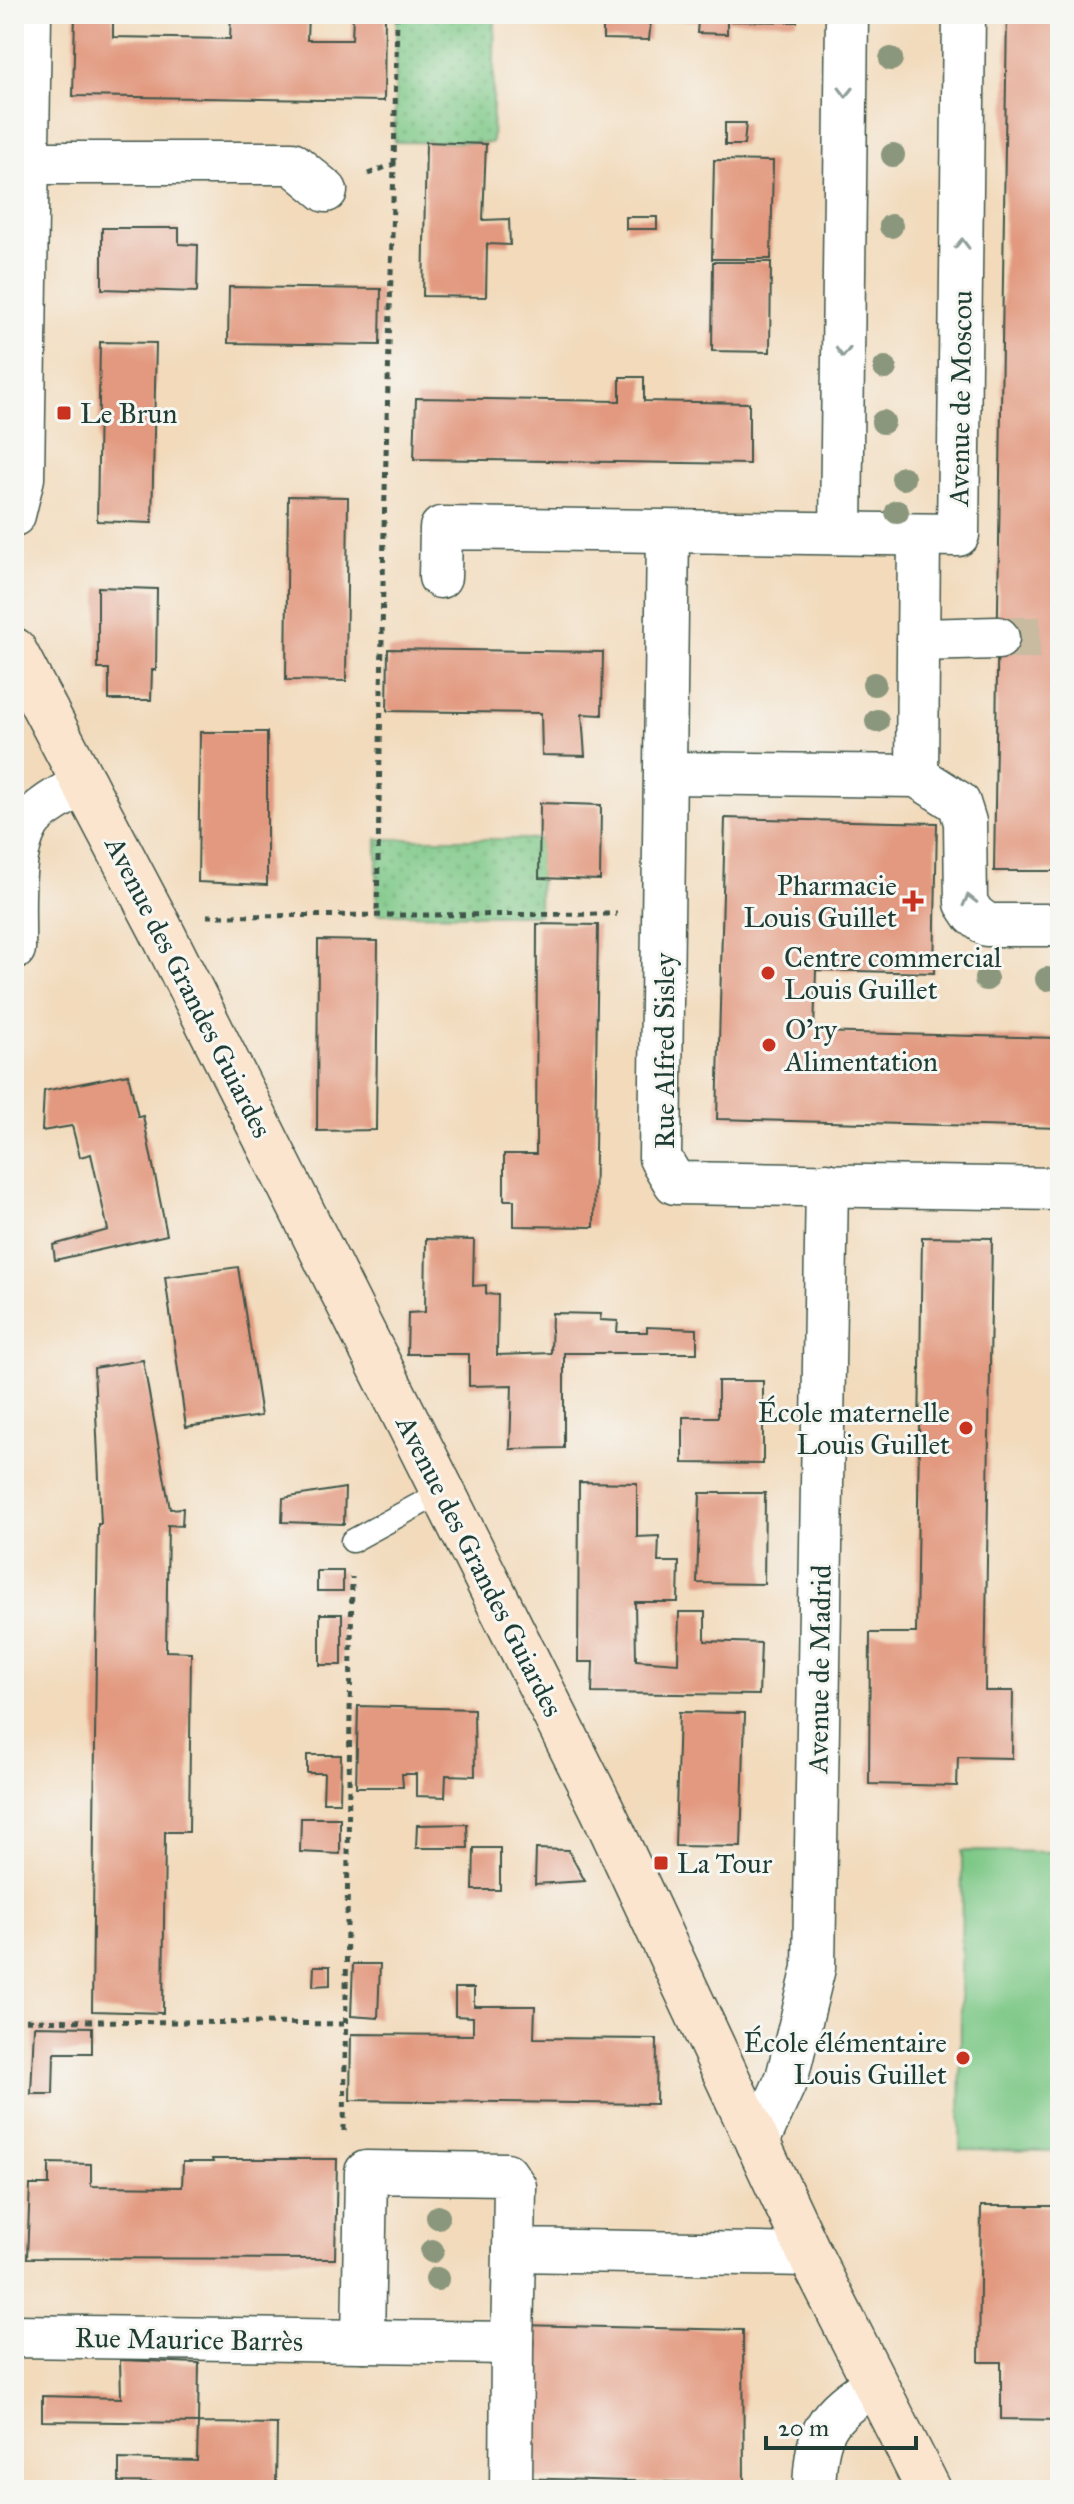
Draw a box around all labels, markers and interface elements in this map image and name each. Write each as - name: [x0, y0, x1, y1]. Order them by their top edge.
- one-way arrow: [837, 86, 855, 99]
- one-way arrow: [953, 237, 971, 250]
- street label: Avenue de Moscou: [941, 290, 980, 507]
- one-way arrow: [834, 346, 851, 359]
- place label: Le Brun: [80, 396, 178, 431]
- marker: Le Brun: [55, 404, 73, 422]
- street label: Avenue des Grandes Guiardes: [97, 830, 280, 1144]
- place label: Pharmacie Louis Guillet: [743, 868, 897, 935]
- marker: Pharmacie Louis Guillet: [904, 892, 922, 910]
- one-way arrow: [961, 894, 978, 907]
- place label: Centre commercial Louis Guillet: [784, 940, 1002, 1007]
- street label: Rue Alfred Sisley: [647, 952, 682, 1149]
- marker: Centre commercial Louis Guillet: [759, 964, 777, 982]
- place label: O'ry Alimentation: [784, 1012, 938, 1079]
- marker: O'ry Alimentation: [760, 1036, 778, 1054]
- place label: École maternelle Louis Guillet: [758, 1395, 950, 1462]
- street label: Avenue des Grandes Guiardes: [388, 1409, 571, 1723]
- marker: École maternelle Louis Guillet: [957, 1419, 975, 1437]
- street label: Avenue de Madrid: [800, 1564, 839, 1775]
- place label: La Tour: [677, 1846, 773, 1881]
- marker: La Tour: [652, 1854, 670, 1872]
- place label: École élémentaire Louis Guillet: [743, 2025, 947, 2092]
- marker: École élémentaire Louis Guillet: [954, 2049, 972, 2067]
- street label: Rue Maurice Barrès: [75, 2320, 303, 2359]
- scale bar: [766, 2400, 916, 2450]
- text: 20 m: [778, 2413, 829, 2443]

